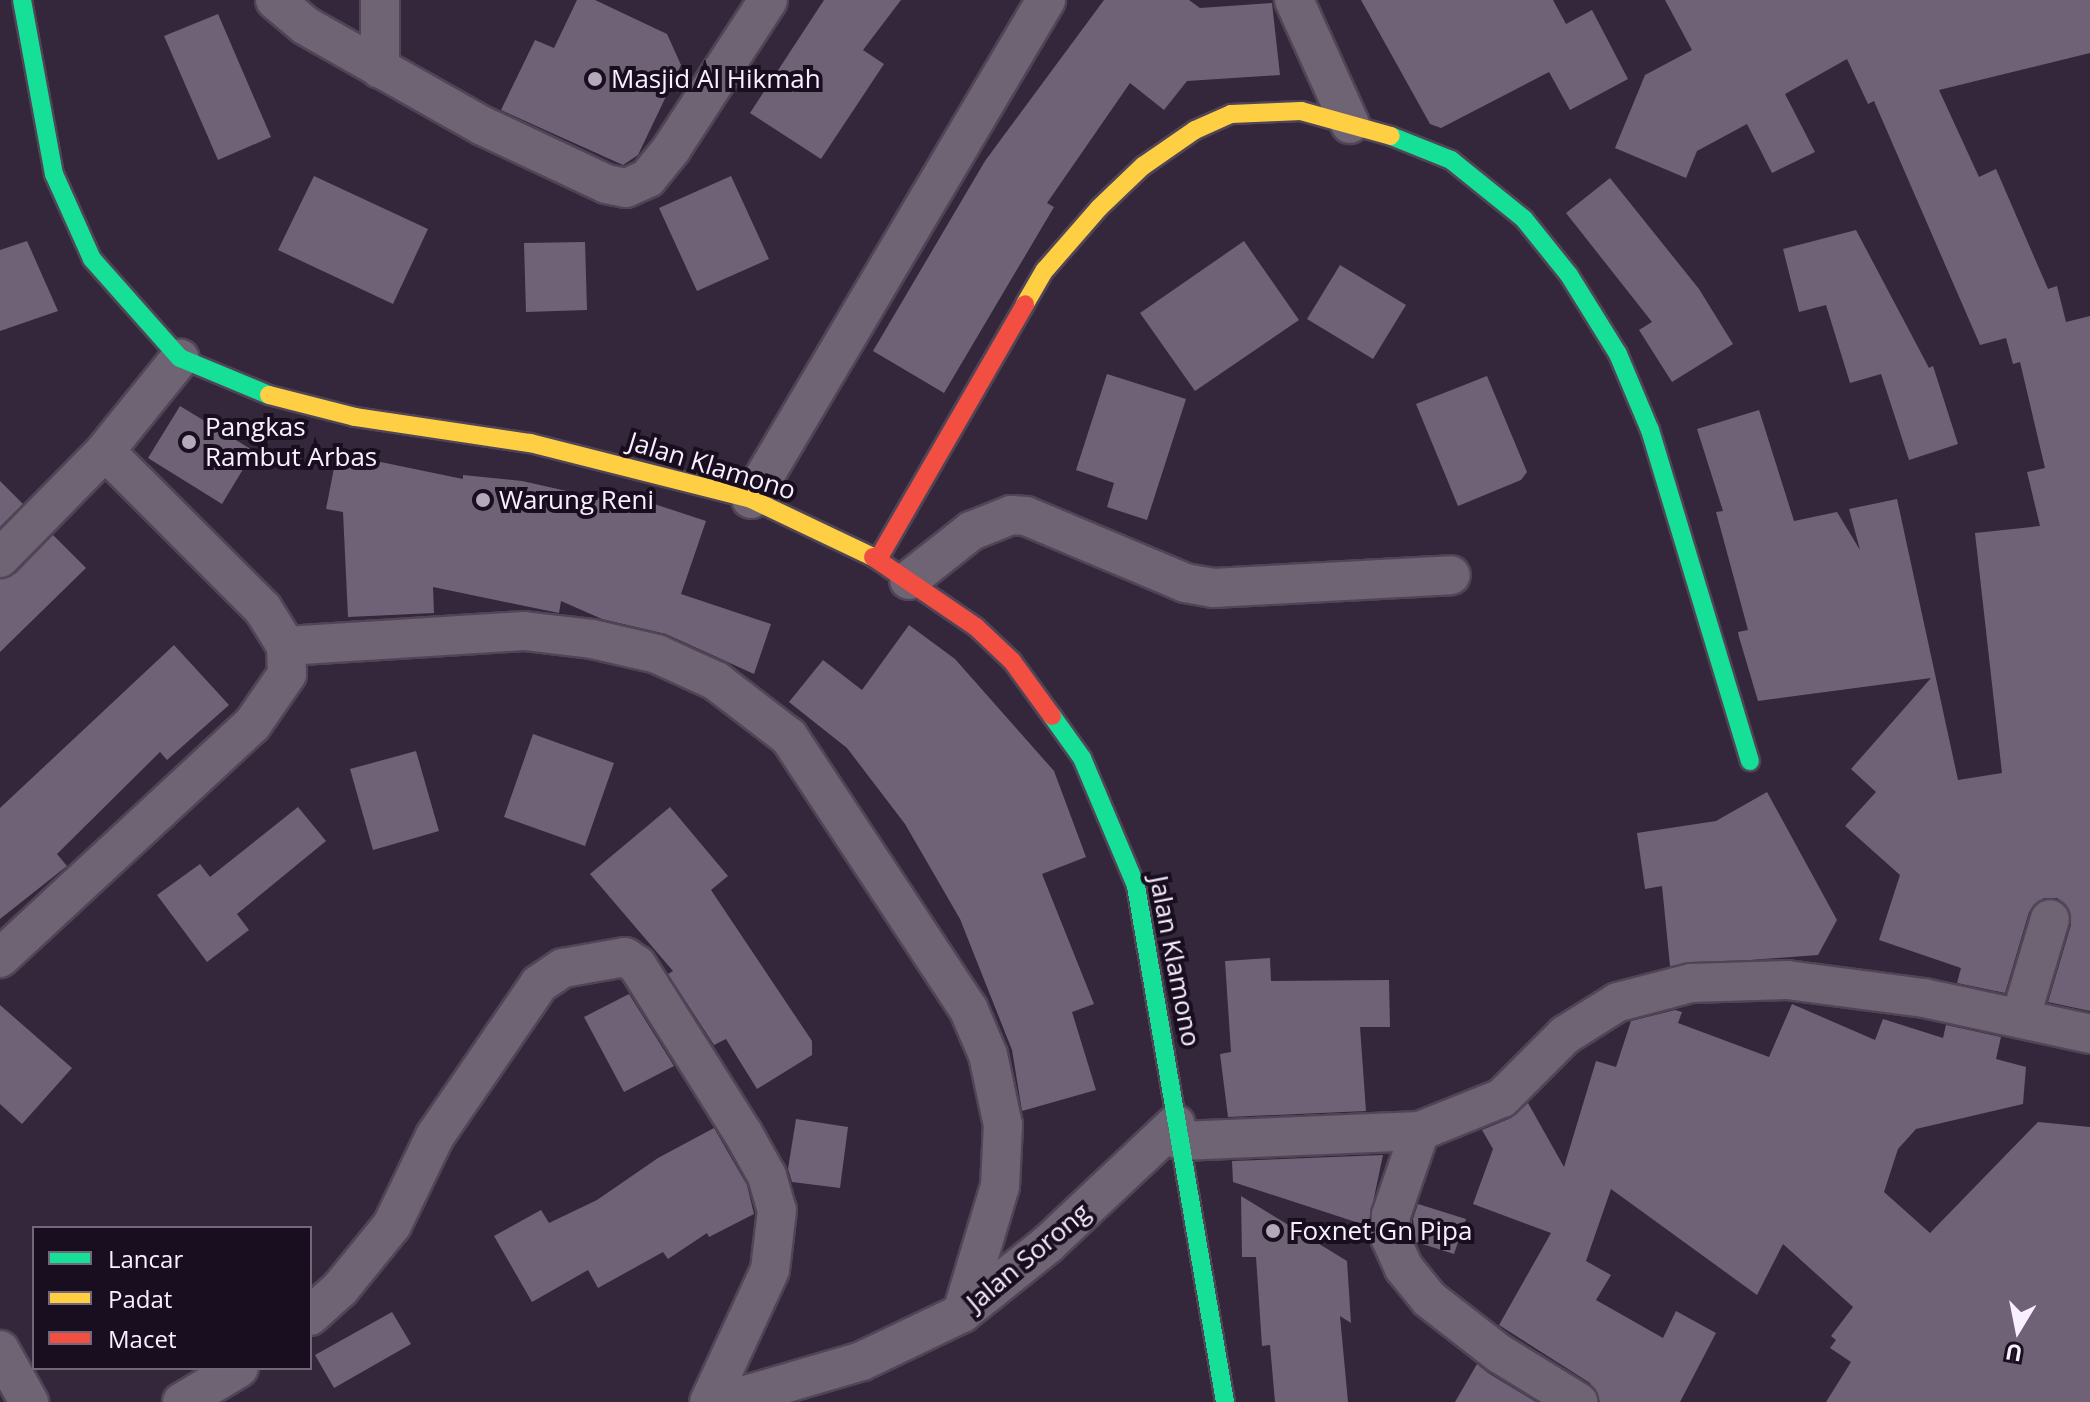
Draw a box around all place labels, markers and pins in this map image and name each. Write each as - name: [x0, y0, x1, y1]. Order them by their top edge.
- place label: Masjid Al Hikmah: [611, 63, 821, 95]
- marker: Masjid Al Hikmah: [586, 70, 604, 88]
- place label: Pangkas Rambut Arbas: [205, 411, 377, 472]
- marker: Pangkas Rambut Arbas: [180, 433, 198, 451]
- place label: Warung Reni: [499, 484, 654, 516]
- marker: Warung Reni: [474, 491, 492, 509]
- place label: Foxnet Gn Pipa: [1289, 1215, 1472, 1247]
- marker: Foxnet Gn Pipa: [1264, 1222, 1282, 1240]

